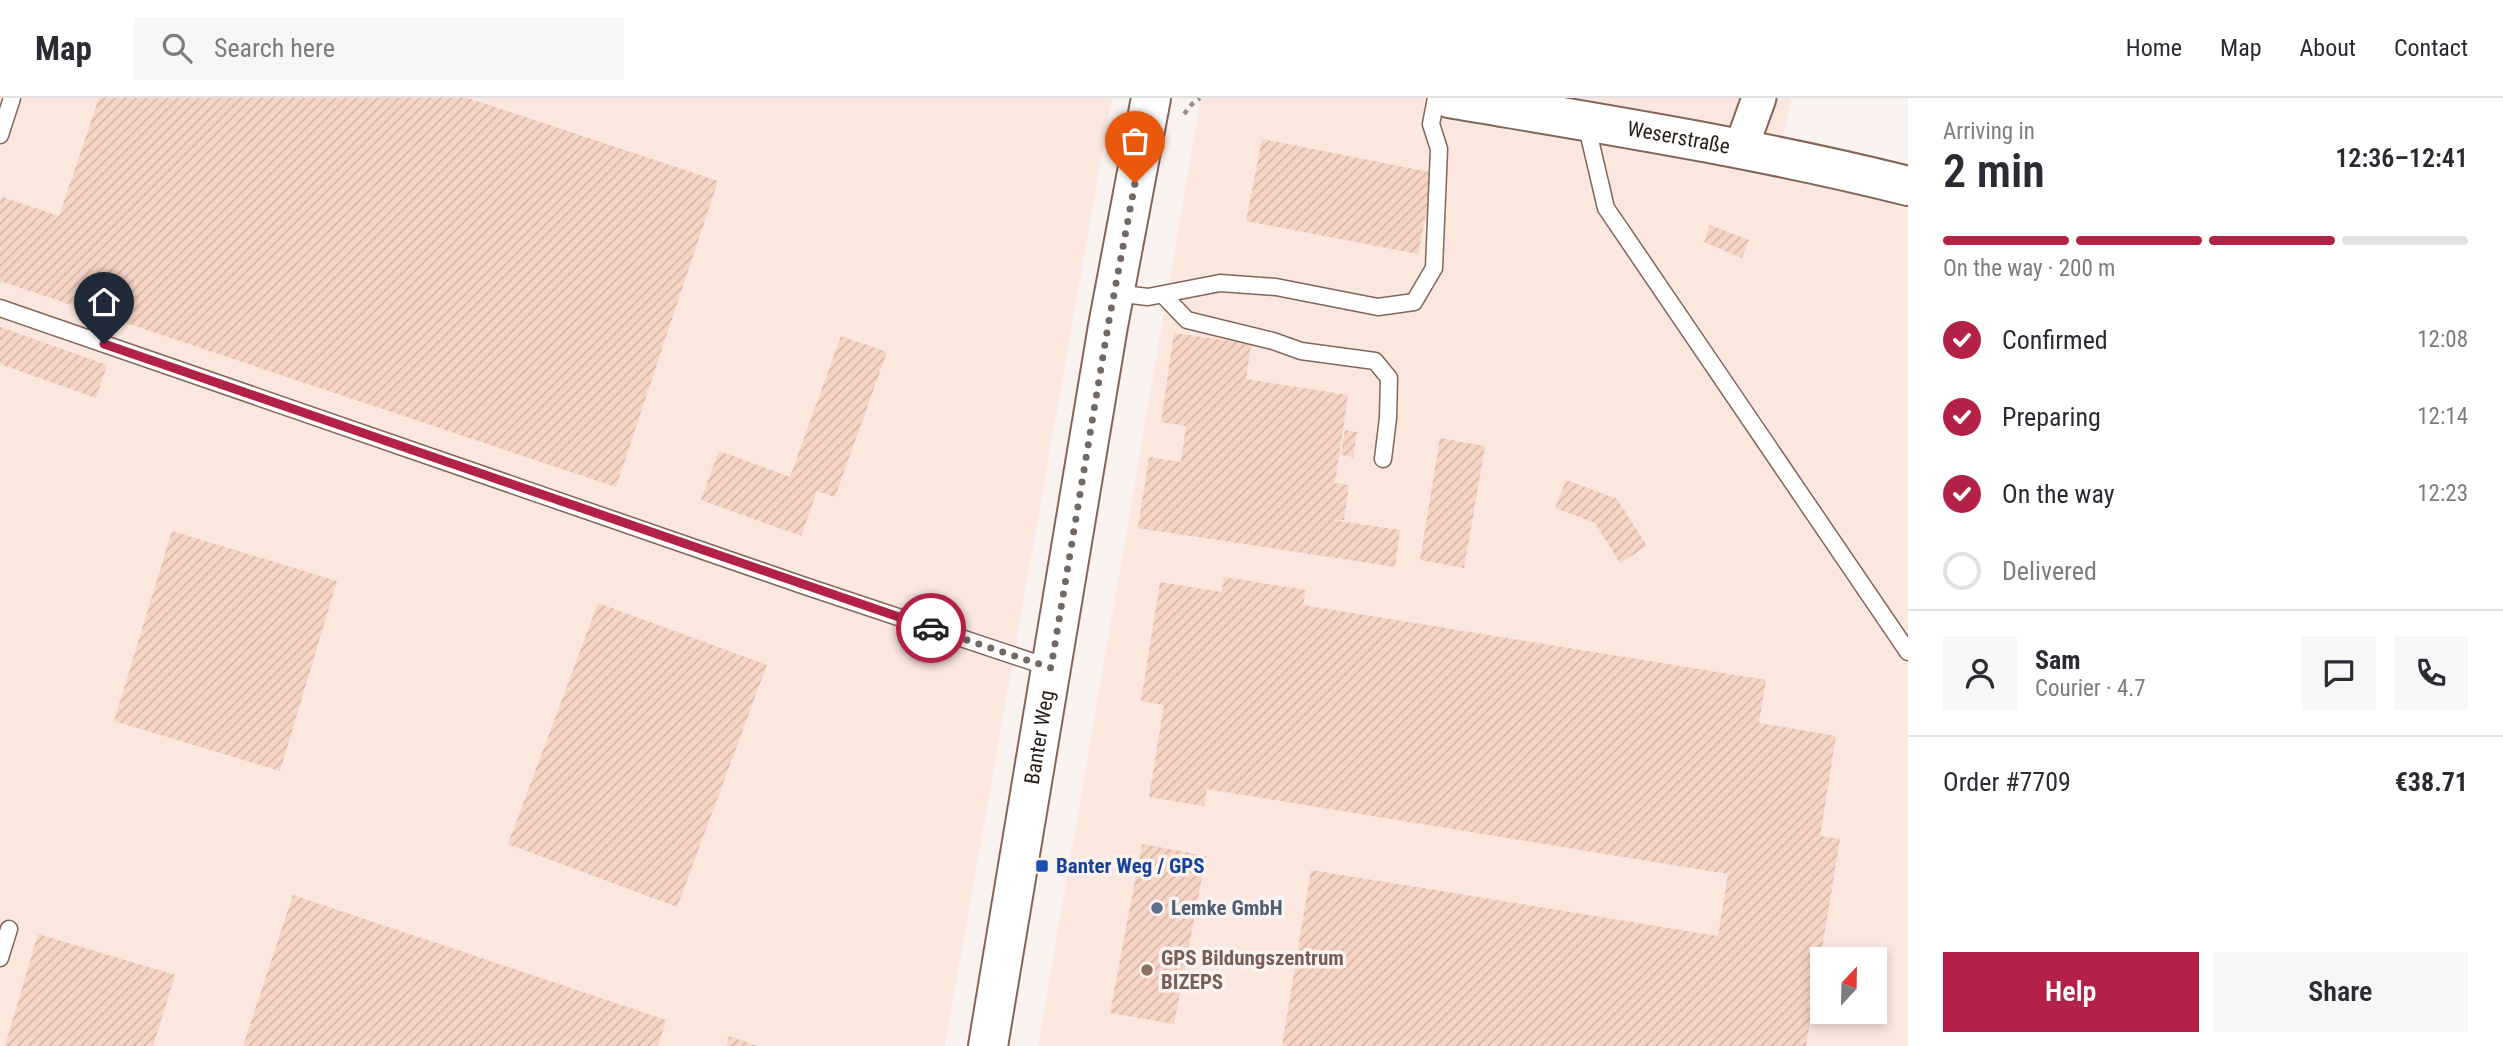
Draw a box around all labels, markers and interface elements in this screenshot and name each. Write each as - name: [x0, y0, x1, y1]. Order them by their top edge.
- search box: [134, 17, 624, 80]
- text: Map: [35, 29, 92, 68]
- icon: search: [158, 29, 196, 67]
- text: Search here: [214, 33, 335, 63]
- text: Home: [2126, 34, 2182, 62]
- text: Map: [2220, 34, 2262, 62]
- text: About: [2300, 34, 2356, 62]
- text: Contact: [2394, 34, 2468, 62]
- pin: [1105, 111, 1165, 183]
- street label: Weserstraße: [1625, 116, 1732, 159]
- text: Arriving in: [1943, 118, 2035, 145]
- icon: bag: [1116, 122, 1154, 160]
- text: 12:36–12:41: [2335, 143, 2468, 173]
- text: 2 min: [1943, 144, 2045, 198]
- text: On the way · 200 m: [1943, 255, 2115, 282]
- pin: [74, 272, 134, 344]
- icon: home: [85, 283, 123, 321]
- icon: check: [1943, 321, 1981, 359]
- text: Confirmed: [2002, 325, 2108, 355]
- text: 12:08: [2417, 326, 2468, 353]
- icon: check: [1943, 398, 1981, 436]
- text: Preparing: [2002, 402, 2101, 432]
- text: 12:14: [2417, 403, 2468, 430]
- icon: check: [1943, 475, 1981, 513]
- text: On the way: [2002, 479, 2115, 509]
- text: 12:23: [2417, 480, 2468, 507]
- text: Delivered: [2002, 556, 2097, 586]
- courier: [896, 593, 966, 663]
- icon: car: [912, 609, 950, 647]
- button: person: [1943, 636, 2017, 710]
- button: chat: [2302, 636, 2376, 710]
- button: phone: [2394, 636, 2468, 710]
- text: Sam: [2035, 645, 2081, 675]
- text: Courier · 4.7: [2035, 675, 2146, 702]
- street label: Banter Weg: [1020, 688, 1059, 786]
- text: Order #7709: [1943, 767, 2071, 797]
- text: €38.71: [2395, 767, 2468, 797]
- place label: Banter Weg / GPS: [1056, 854, 1205, 878]
- marker: Banter Weg / GPS: [1034, 858, 1050, 874]
- place label: Lemke GmbH: [1171, 896, 1283, 920]
- marker: Lemke GmbH: [1149, 900, 1165, 916]
- place label: GPS Bildungszentrum BIZEPS: [1161, 946, 1344, 994]
- north arrow: [1810, 947, 1886, 1024]
- map controls: [1810, 947, 1887, 1024]
- button: Help: [1943, 952, 2199, 1032]
- button: Share: [2213, 952, 2468, 1032]
- marker: GPS Bildungszentrum BIZEPS: [1139, 962, 1155, 978]

